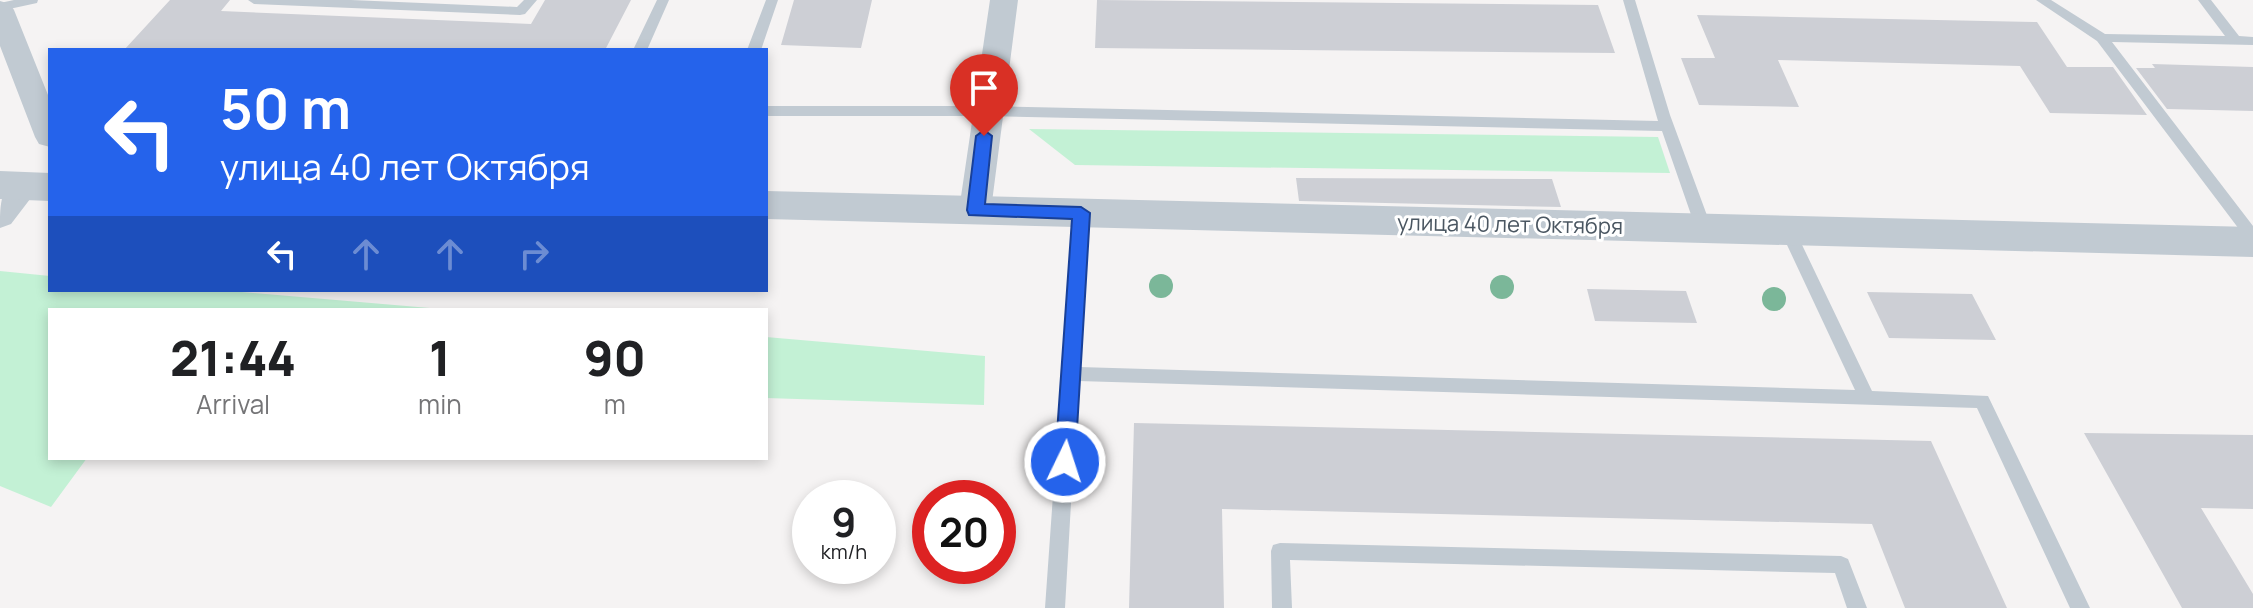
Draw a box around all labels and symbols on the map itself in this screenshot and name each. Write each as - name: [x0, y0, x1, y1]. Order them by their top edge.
- pin: [950, 54, 1018, 136]
- street label: улица 40 лет Октября: [1397, 207, 1623, 241]
- position arrow: [1023, 420, 1107, 504]
- speed limit sign: 20: [912, 480, 1016, 584]

